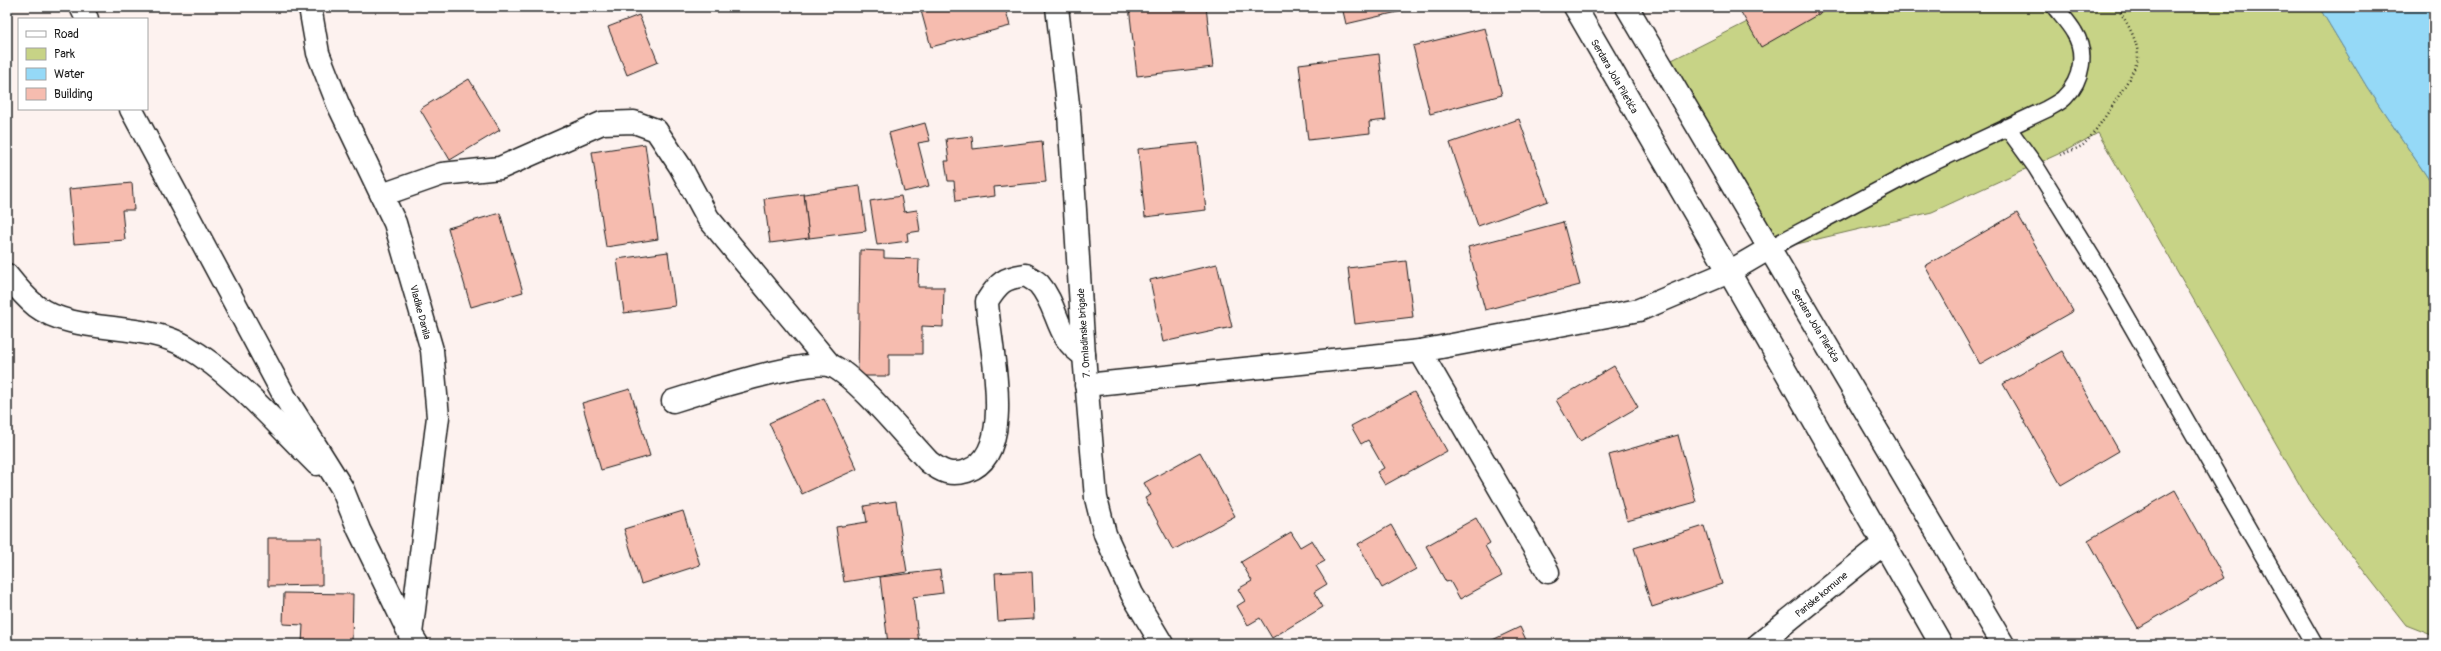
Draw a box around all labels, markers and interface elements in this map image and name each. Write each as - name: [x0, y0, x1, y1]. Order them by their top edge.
- legend: [18, 18, 148, 110]
- text: Road: [54, 27, 79, 42]
- street label: Serdara Jola Piletića: [1588, 37, 1640, 116]
- text: Park: [54, 47, 75, 62]
- text: Water: [54, 67, 85, 82]
- text: Building: [54, 87, 93, 102]
- street label: Vladike Danila: [407, 284, 433, 341]
- street label: Serdara Jola Piletića: [1788, 287, 1842, 365]
- street label: 7. Omladinske brigade: [1075, 288, 1093, 378]
- street label: Pariske komune: [1793, 569, 1850, 620]

